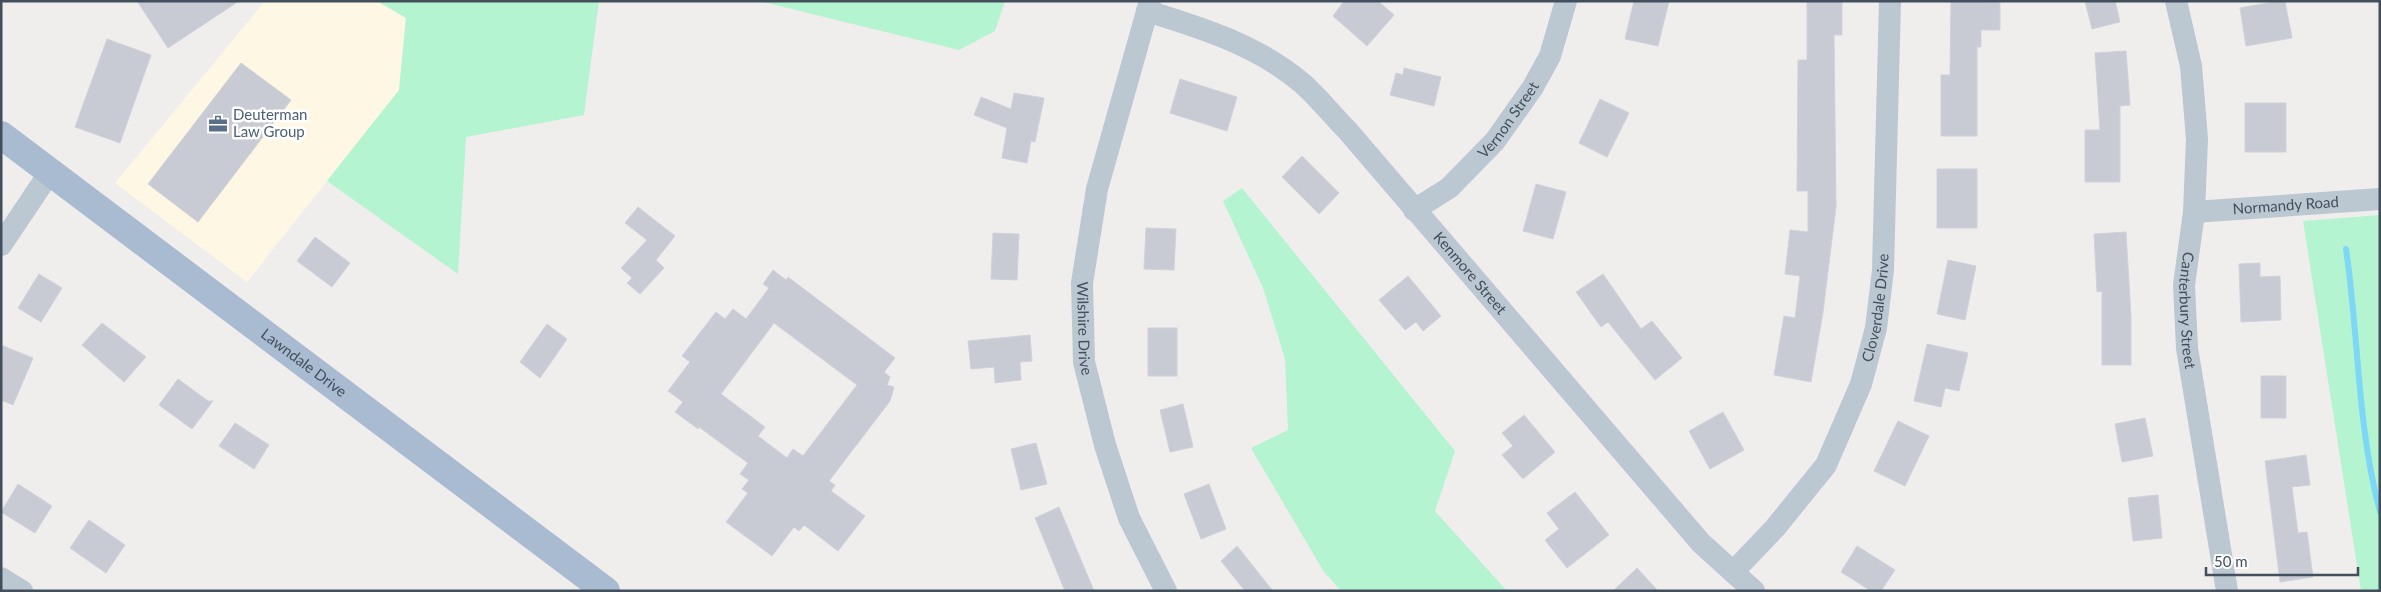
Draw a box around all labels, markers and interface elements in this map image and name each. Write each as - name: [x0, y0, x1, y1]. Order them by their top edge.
- street label: Vernon Street: [1473, 78, 1542, 161]
- place label: Deuterman Law Group: [233, 105, 307, 140]
- office icon: Deuterman Law Group: [207, 113, 229, 135]
- street label: Normandy Road: [2232, 192, 2339, 217]
- street label: Kenmore Street: [1430, 228, 1511, 318]
- street label: Canterbury Street: [2176, 251, 2200, 371]
- street label: Cloverdale Drive: [1857, 253, 1891, 364]
- street label: Wilshire Drive: [1074, 281, 1097, 377]
- street label: Lawndale Drive: [258, 324, 351, 400]
- scale bar: [2206, 544, 2358, 576]
- text: 50 m: [2214, 552, 2248, 570]

